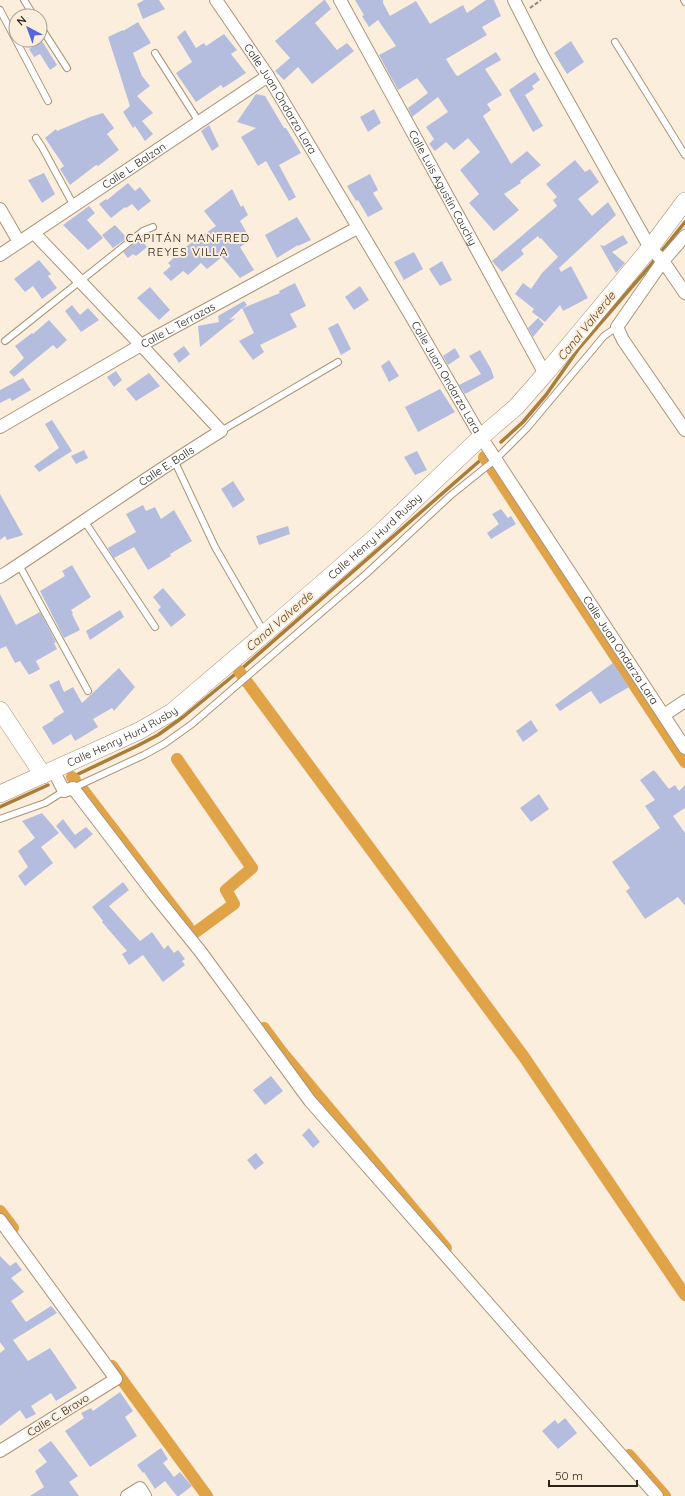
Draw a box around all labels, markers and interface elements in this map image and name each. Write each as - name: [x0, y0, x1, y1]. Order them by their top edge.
- north arrow: [8, 8, 48, 48]
- text: N: [14, 13, 29, 28]
- street label: Calle Juan Ondarza Lara: [241, 41, 320, 157]
- street label: Calle Luis Agustín Cauchy: [406, 127, 480, 248]
- street label: Calle L. Balzan: [99, 139, 168, 192]
- district label: CAPITÁN MANFRED REYES VILLA: [126, 230, 250, 259]
- water label: Canal Valverde: [554, 288, 619, 364]
- street label: Calle L. Terrazas: [138, 299, 217, 351]
- street label: Calle Juan Ondarza Lara: [408, 318, 484, 436]
- street label: Calle E. Balls: [136, 443, 197, 489]
- street label: Calle Henry Hurd Rusby: [325, 490, 424, 582]
- water label: Canal Valverde: [242, 587, 317, 654]
- street label: Calle Juan Ondarza Lara: [580, 593, 661, 707]
- street label: Calle Henry Hurd Rusby: [65, 703, 180, 770]
- street label: Calle C. Bravo: [24, 1390, 92, 1440]
- scale bar: [549, 1462, 637, 1488]
- text: 50 m: [555, 1468, 583, 1483]

